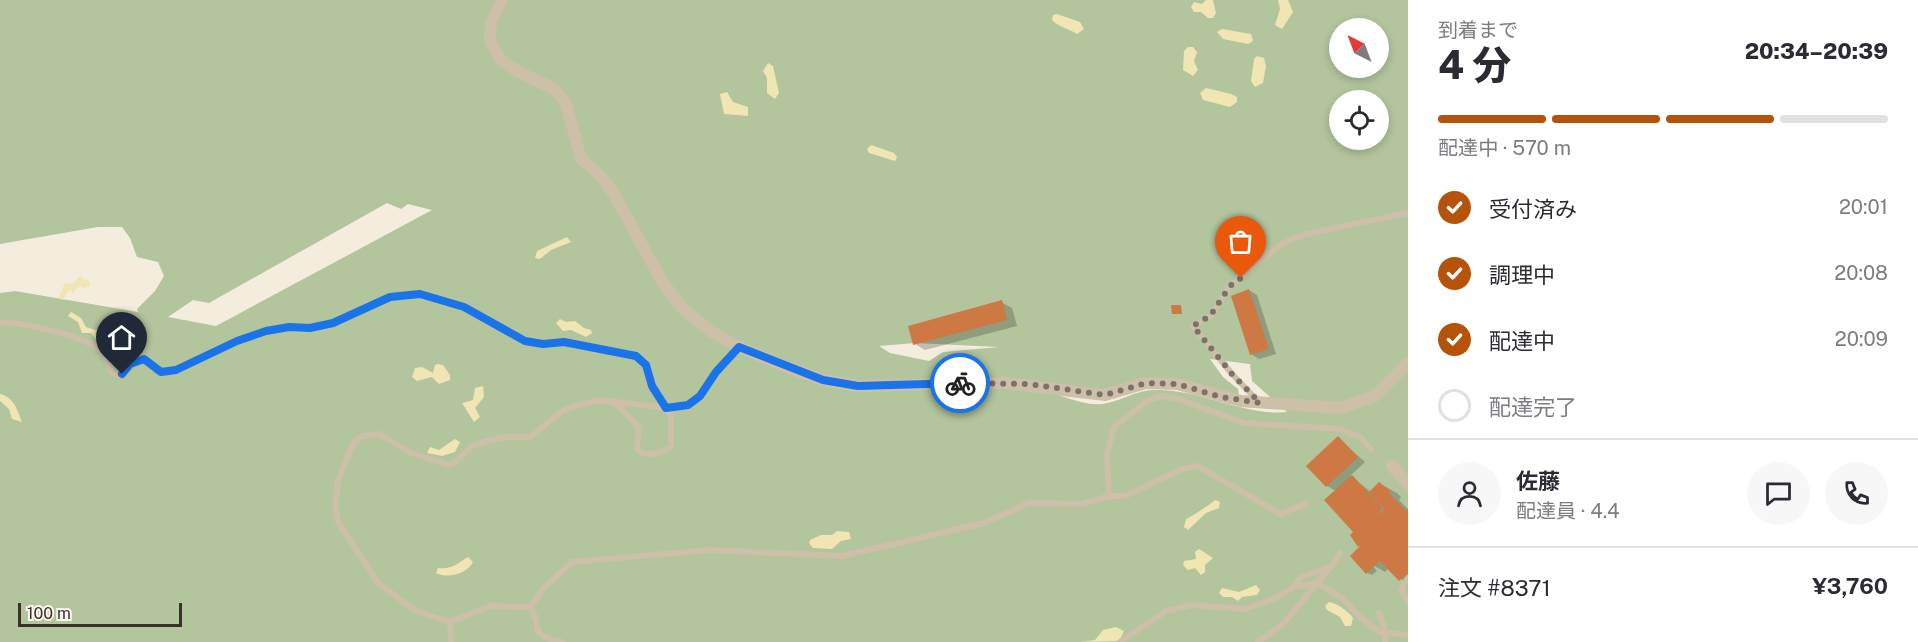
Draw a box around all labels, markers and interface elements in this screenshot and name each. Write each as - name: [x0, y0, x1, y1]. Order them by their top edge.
- north arrow: [1329, 18, 1389, 78]
- map controls: [1329, 18, 1389, 150]
- text: 到着まで: [1438, 18, 1518, 42]
- text: 20:34–20:39: [1745, 38, 1888, 64]
- text: 4 分: [1438, 42, 1512, 88]
- button: locate: [1329, 90, 1389, 150]
- text: 配達中 · 570 m: [1438, 136, 1571, 160]
- icon: check: [1438, 191, 1471, 224]
- text: 20:01: [1839, 195, 1888, 219]
- text: 受付済み: [1489, 196, 1577, 222]
- pin: [1215, 216, 1266, 278]
- icon: bag: [1224, 225, 1257, 258]
- icon: check: [1438, 257, 1471, 290]
- text: 20:08: [1834, 261, 1888, 285]
- text: 調理中: [1489, 262, 1555, 288]
- pin: [96, 312, 147, 374]
- icon: home: [105, 321, 138, 354]
- icon: check: [1438, 323, 1471, 356]
- text: 20:09: [1835, 327, 1888, 351]
- text: 配達中: [1489, 328, 1555, 354]
- courier: [930, 353, 990, 413]
- icon: bike: [944, 367, 977, 400]
- text: 配達完了: [1489, 394, 1577, 420]
- button: person: [1438, 462, 1501, 525]
- button: chat: [1747, 462, 1810, 525]
- button: phone: [1825, 462, 1888, 525]
- text: 佐藤: [1516, 468, 1560, 494]
- text: 配達員 · 4.4: [1516, 499, 1620, 523]
- text: ¥3,760: [1812, 573, 1888, 599]
- text: 注文 #8371: [1438, 575, 1551, 601]
- scale bar: [18, 600, 182, 628]
- text: 100 m: [27, 604, 71, 623]

